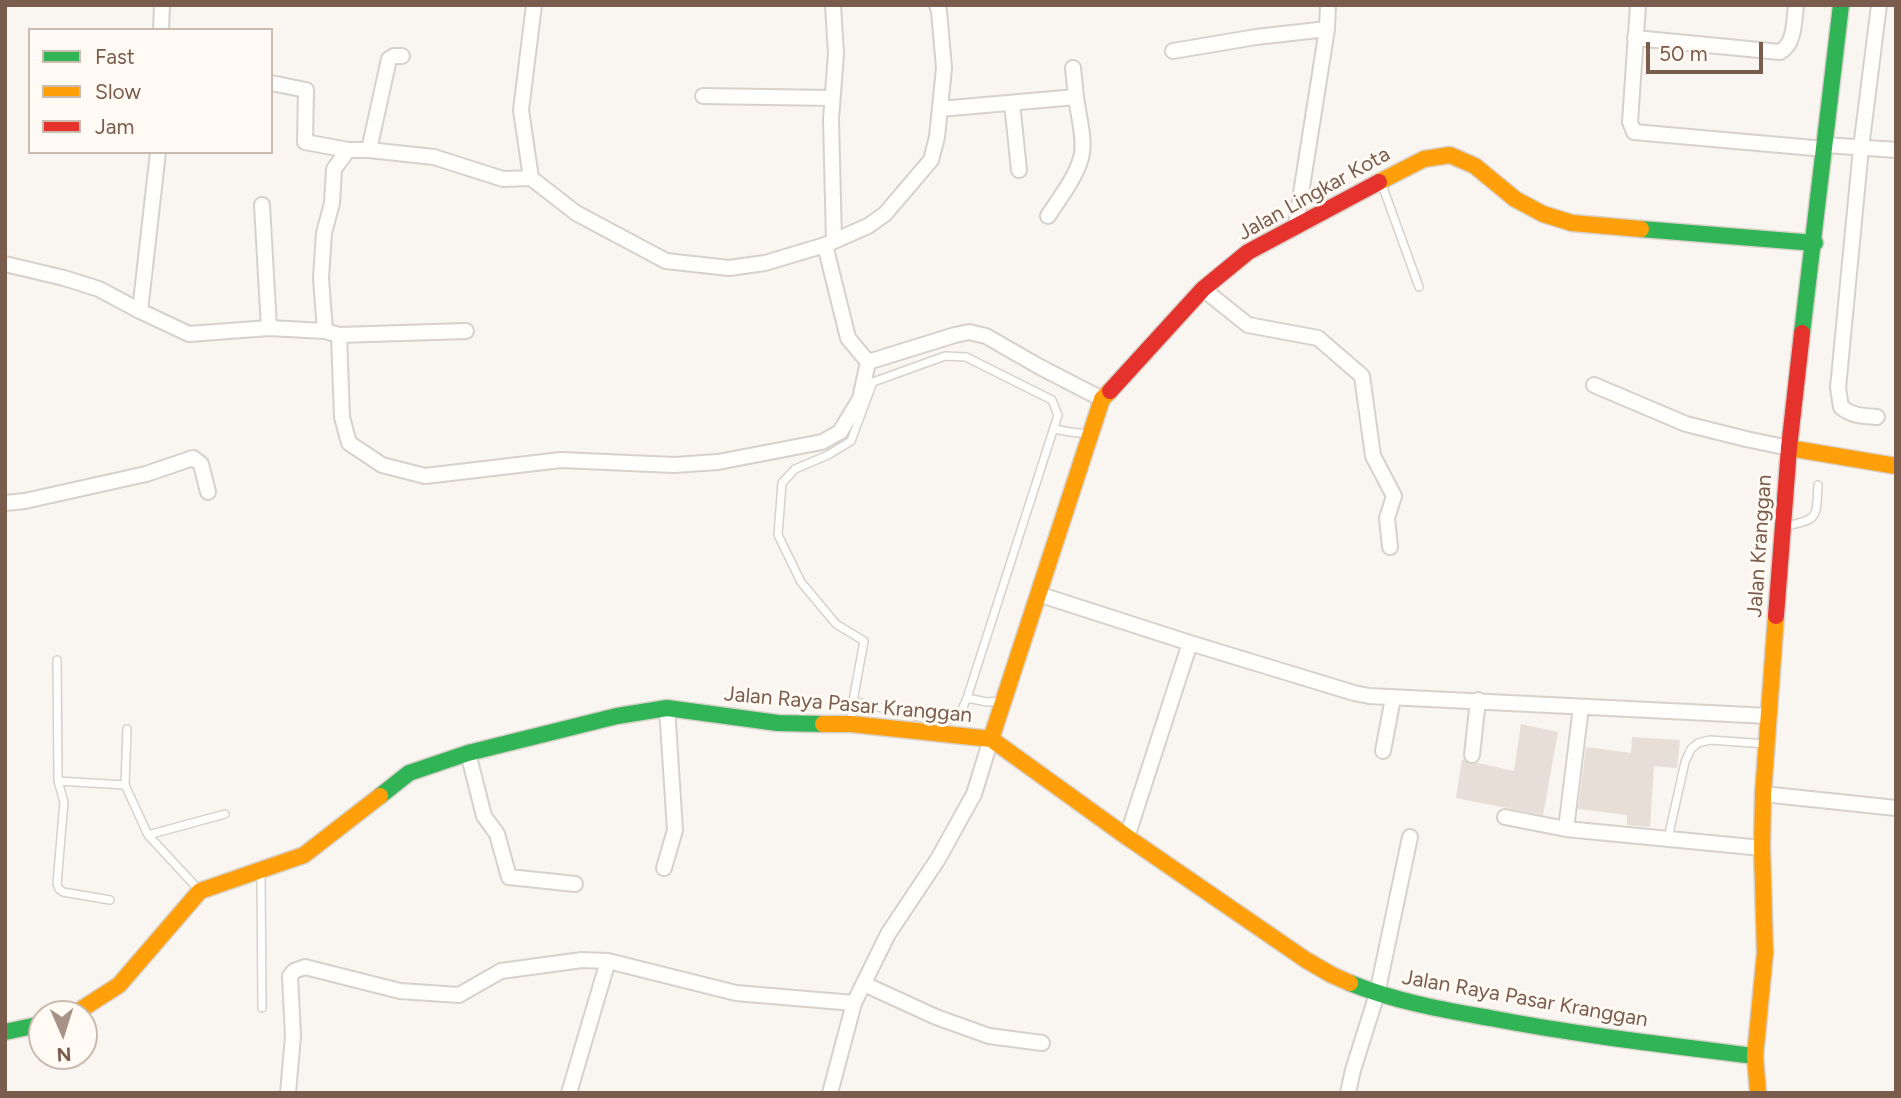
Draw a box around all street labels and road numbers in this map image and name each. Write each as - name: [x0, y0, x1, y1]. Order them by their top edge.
- street label: Jalan Lingkar Kota: [1234, 142, 1394, 246]
- street label: Jalan Kranggan: [1742, 474, 1778, 618]
- street label: Jalan Raya Pasar Kranggan: [723, 682, 973, 728]
- street label: Jalan Raya Pasar Kranggan: [1400, 965, 1650, 1033]

